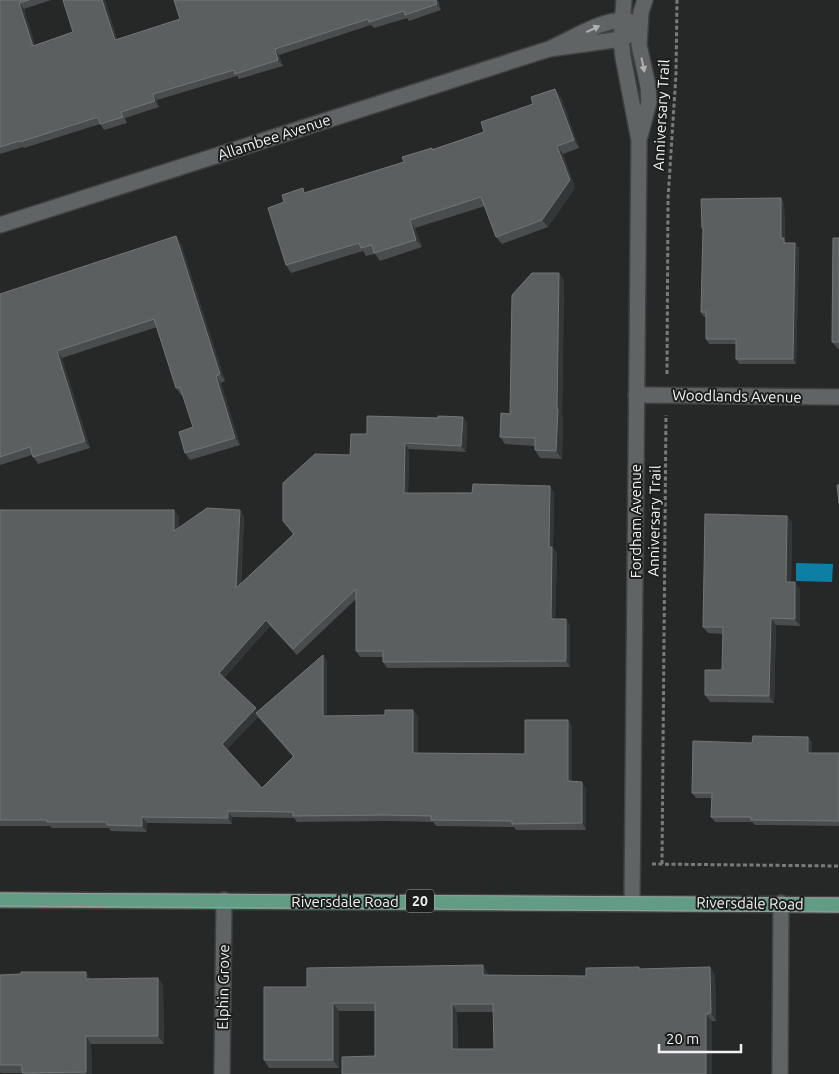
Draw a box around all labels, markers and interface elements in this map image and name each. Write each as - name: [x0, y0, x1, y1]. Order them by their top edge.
- one-way arrow: [586, 25, 600, 33]
- one-way arrow: [640, 58, 648, 74]
- street label: Anniversary Trail: [650, 59, 672, 171]
- street label: Allambee Avenue: [215, 111, 333, 163]
- street label: Woodlands Avenue: [672, 386, 802, 406]
- street label: Fordham Avenue: [627, 464, 644, 578]
- street label: Anniversary Trail: [645, 465, 663, 577]
- road number: 20: [406, 889, 434, 912]
- street label: Riversdale Road: [291, 893, 399, 910]
- street label: Riversdale Road: [696, 894, 804, 912]
- street label: Elphin Grove: [214, 944, 232, 1030]
- scale bar: [659, 1022, 742, 1054]
- text: 20 m: [666, 1030, 699, 1047]

